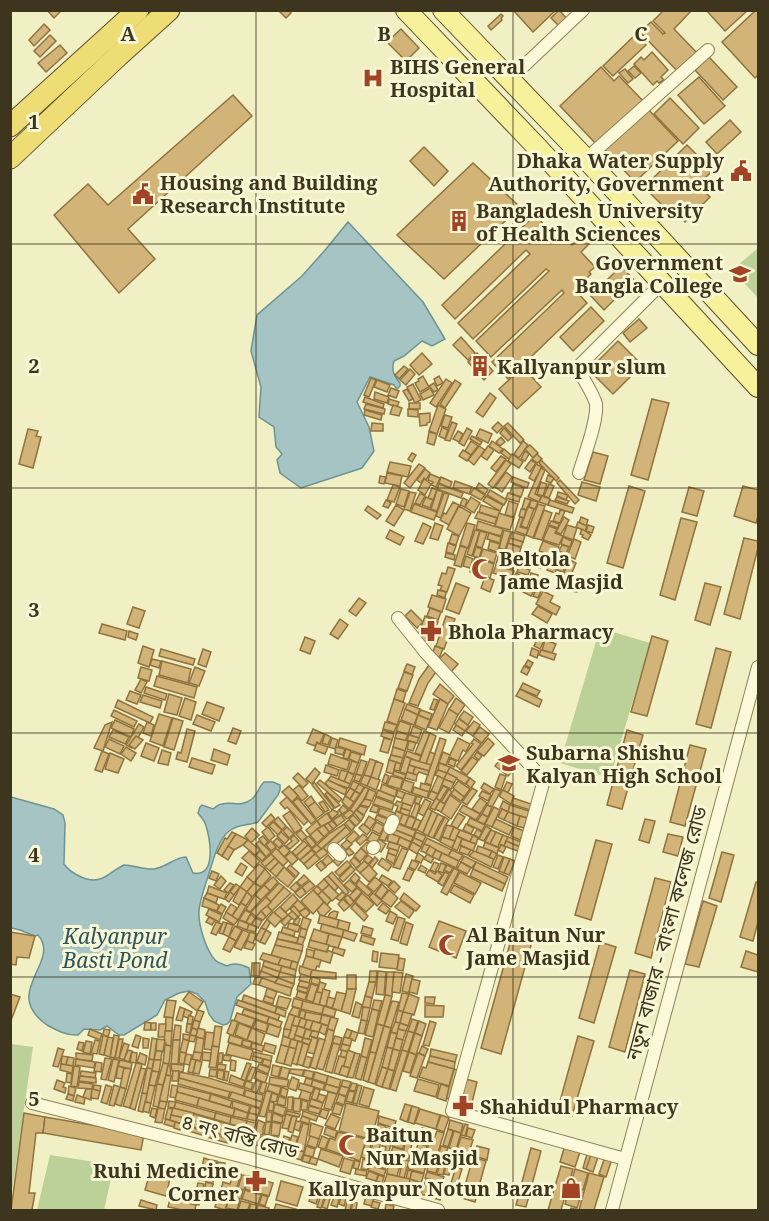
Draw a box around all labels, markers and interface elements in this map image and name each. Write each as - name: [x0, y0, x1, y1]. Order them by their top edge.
- text: A: [120, 20, 136, 47]
- text: B: [377, 20, 391, 47]
- text: C: [634, 20, 648, 47]
- place label: BIHS General Hospital: [390, 53, 525, 103]
- hospital icon: BIHS General Hospital: [361, 66, 385, 90]
- text: 1: [28, 108, 40, 135]
- place label: Dhaka Water Supply Authority, Government: [488, 147, 724, 197]
- public building icon: Dhaka Water Supply Authority, Government: [729, 159, 753, 183]
- place label: Housing and Building Research Institute: [160, 169, 378, 219]
- public building icon: Housing and Building Research Institute: [131, 182, 155, 206]
- place label: Bangladesh University of Health Sciences: [476, 197, 704, 247]
- building icon: Bangladesh University of Health Sciences: [447, 209, 471, 233]
- place label: Government Bangla College: [575, 249, 723, 299]
- school or university icon: Government Bangla College: [728, 262, 752, 286]
- text: 2: [28, 352, 40, 379]
- place label: Kallyanpur slum: [497, 353, 667, 380]
- building icon: Kallyanpur slum: [468, 354, 492, 378]
- place label: Beltola Jame Masjid: [498, 545, 623, 595]
- mosque icon: Beltola Jame Masjid: [470, 557, 494, 581]
- text: 3: [28, 596, 40, 623]
- place label: Bhola Pharmacy: [448, 618, 614, 645]
- pharmacy icon: Bhola Pharmacy: [419, 619, 443, 643]
- place label: Subarna Shishu Kalyan High School: [526, 739, 722, 789]
- school or university icon: Subarna Shishu Kalyan High School: [497, 751, 521, 775]
- street label: নতুন বাজার - বাংলা কলেজ রোড: [619, 802, 713, 1064]
- text: 4: [28, 841, 40, 868]
- place label: Al Baitun Nur Jame Masjid: [465, 921, 606, 971]
- water label: Kalyanpur Basti Pond: [61, 922, 168, 974]
- mosque icon: Al Baitun Nur Jame Masjid: [437, 933, 461, 957]
- text: 5: [28, 1085, 40, 1112]
- place label: Shahidul Pharmacy: [480, 1093, 679, 1120]
- pharmacy icon: Shahidul Pharmacy: [451, 1094, 475, 1118]
- street label: ৪ নং বস্তি রোড: [179, 1107, 302, 1165]
- place label: Baitun Nur Masjid: [366, 1121, 478, 1171]
- mosque icon: Baitun Nur Masjid: [337, 1133, 361, 1157]
- place label: Ruhi Medicine Corner: [93, 1157, 240, 1207]
- pharmacy icon: Ruhi Medicine Corner: [244, 1169, 268, 1193]
- place label: Kallyanpur Notun Bazar: [308, 1175, 555, 1202]
- shop icon: Kallyanpur Notun Bazar: [559, 1176, 583, 1200]

